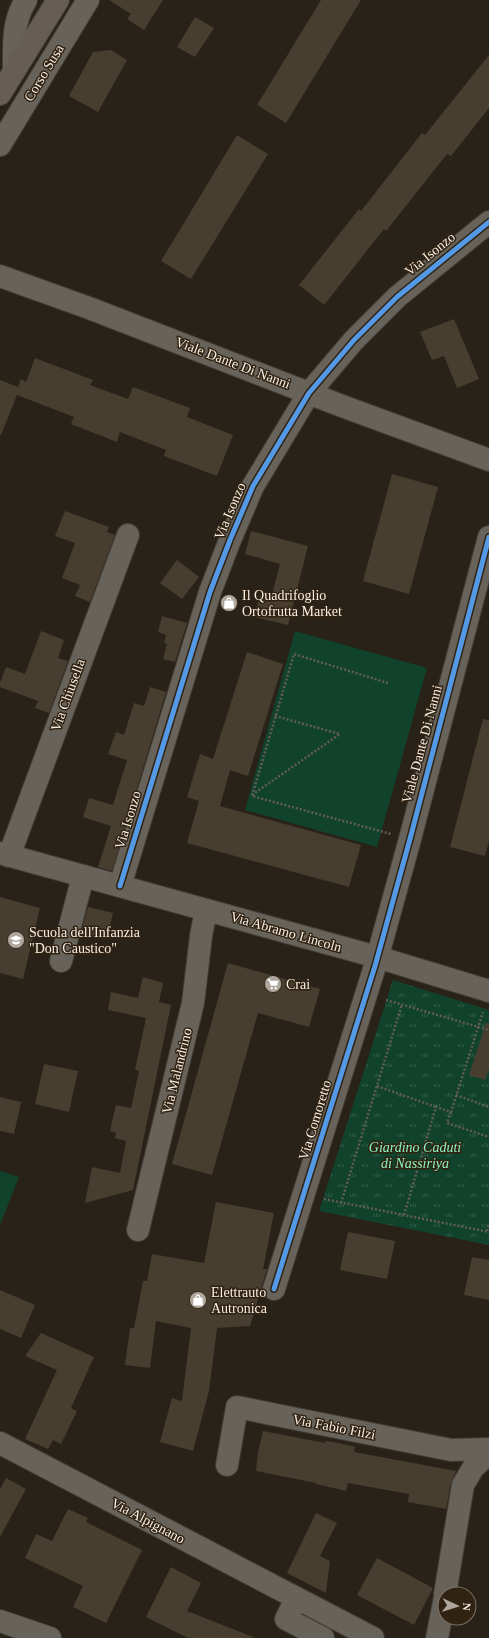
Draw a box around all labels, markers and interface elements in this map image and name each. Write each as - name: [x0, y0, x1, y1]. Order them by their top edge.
- street label: Corso Susa: [21, 41, 67, 104]
- street label: Via Isonzo: [402, 229, 458, 279]
- street label: Viale Dante Di Nanni: [174, 334, 293, 392]
- street label: Via Isonzo: [211, 480, 249, 542]
- place label: Il Quadrifoglio Ortofrutta Market: [242, 588, 342, 619]
- shop icon: Il Quadrifoglio Ortofrutta Market: [219, 593, 239, 613]
- street label: Via Chiusella: [48, 656, 88, 733]
- street label: Viale Dante Di Nanni: [399, 683, 445, 805]
- street label: Via Isonzo: [112, 789, 144, 851]
- street label: Via Abramo Lincoln: [229, 909, 343, 955]
- place label: Scuola dell'Infanzia "Don Caustico": [29, 925, 141, 956]
- school or university icon: Scuola dell'Infanzia "Don Caustico": [6, 930, 26, 950]
- supermarket icon: Crai: [263, 974, 283, 994]
- place label: Crai: [286, 977, 310, 992]
- street label: Via Malandrino: [159, 1026, 195, 1116]
- street label: Via Comoretto: [296, 1078, 334, 1162]
- park label: Giardino Caduti di Nassiriya: [369, 1140, 461, 1171]
- place label: Elettrauto Autronica: [211, 1285, 268, 1316]
- shop icon: Elettrauto Autronica: [188, 1290, 208, 1310]
- street label: Via Fabio Filzi: [291, 1412, 377, 1442]
- street label: Via Alpignano: [109, 1495, 187, 1547]
- north arrow: [437, 1586, 477, 1626]
- text: N: [461, 1602, 473, 1611]

